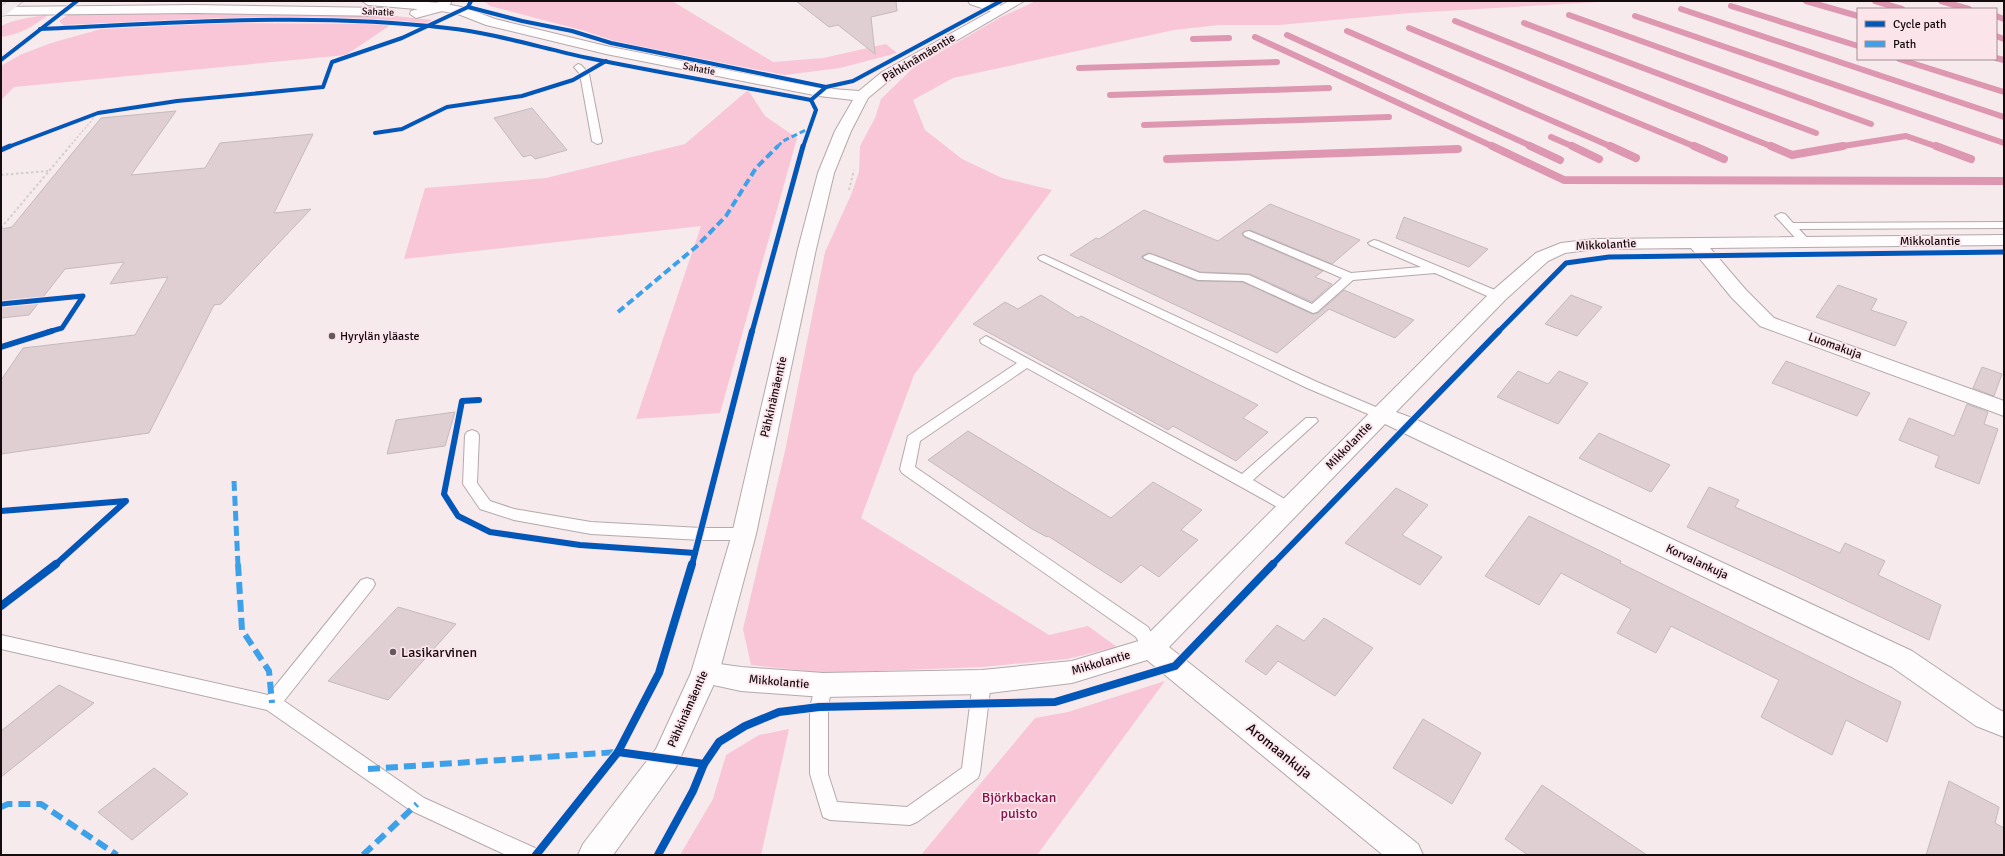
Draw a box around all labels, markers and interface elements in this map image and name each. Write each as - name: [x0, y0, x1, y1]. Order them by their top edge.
- street label: Sahatie: [362, 5, 394, 19]
- legend: [1857, 8, 1997, 60]
- text: Cycle path: [1893, 17, 1946, 32]
- street label: Pähkinämäentie: [880, 30, 958, 86]
- text: Path: [1893, 37, 1916, 52]
- street label: Sahatie: [682, 60, 716, 78]
- street label: Mikkolantie: [1900, 234, 1960, 249]
- street label: Mikkolantie: [1575, 236, 1637, 254]
- place label: Hyrylän yläaste: [340, 329, 420, 344]
- street label: Luomakuja: [1806, 329, 1864, 363]
- marker: Hyrylän yläaste: [327, 331, 337, 341]
- street label: Pähkinämäentie: [757, 355, 791, 439]
- street label: Mikkolantie: [1323, 419, 1375, 473]
- street label: Korvalankuja: [1663, 541, 1731, 583]
- place label: Lasikarvinen: [401, 644, 477, 661]
- marker: Lasikarvinen: [388, 647, 398, 657]
- street label: Mikkolantie: [1070, 647, 1132, 679]
- street label: Pähkinämäentie: [664, 668, 712, 750]
- street label: Mikkolantie: [748, 672, 810, 692]
- street label: Aromaankuja: [1243, 720, 1315, 782]
- park label: Björkbackan puisto: [982, 789, 1056, 822]

